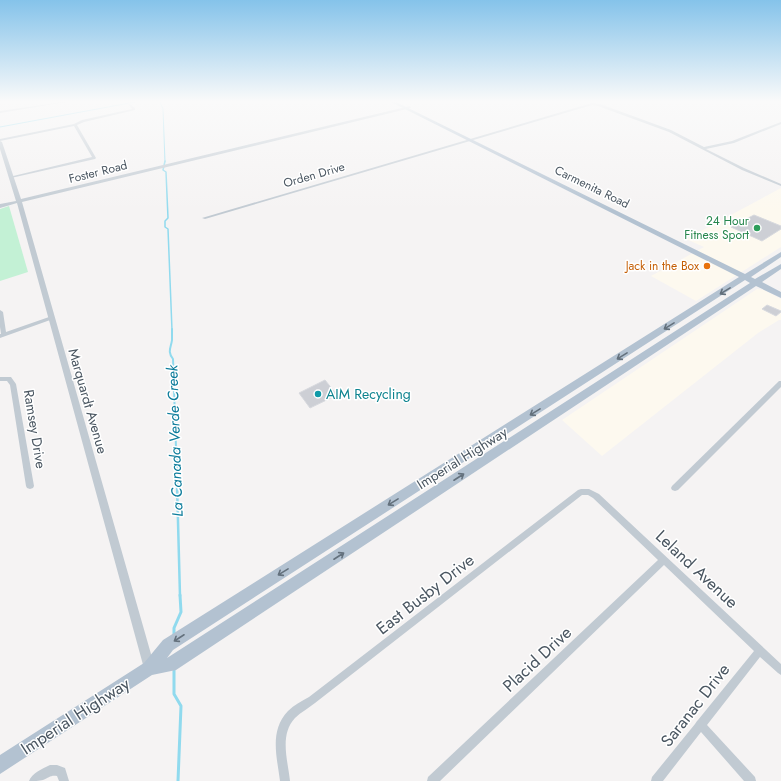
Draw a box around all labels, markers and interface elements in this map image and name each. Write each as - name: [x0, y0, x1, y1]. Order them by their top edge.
- street label: Foster Road: [67, 156, 129, 188]
- street label: Orden Drive: [281, 158, 347, 192]
- street label: Carmenita Road: [552, 161, 632, 213]
- place label: 24 Hour Fitness Sport: [684, 212, 750, 244]
- marker: 24 Hour Fitness Sport: [752, 223, 762, 233]
- place label: Jack in the Box: [624, 257, 700, 275]
- marker: Jack in the Box: [702, 261, 712, 271]
- one-way arrow: [720, 287, 731, 295]
- one-way arrow: [664, 322, 675, 330]
- street label: Marquardt Avenue: [63, 346, 113, 456]
- one-way arrow: [617, 352, 628, 360]
- water label: La Canada Verde Creek: [161, 364, 189, 517]
- place label: AIM Recycling: [326, 384, 411, 404]
- street label: Ramsey Drive: [19, 388, 51, 470]
- marker: AIM Recycling: [313, 389, 323, 399]
- one-way arrow: [530, 408, 541, 416]
- street label: Imperial Highway: [413, 422, 512, 494]
- one-way arrow: [453, 473, 464, 481]
- one-way arrow: [387, 499, 399, 507]
- street label: Leland Avenue: [650, 524, 744, 614]
- street label: East Busby Drive: [371, 548, 479, 640]
- one-way arrow: [333, 552, 344, 560]
- one-way arrow: [278, 568, 289, 576]
- street label: Placid Drive: [497, 621, 577, 697]
- one-way arrow: [174, 634, 185, 642]
- street label: Saranac Drive: [655, 658, 735, 752]
- street label: Imperial Highway: [16, 671, 135, 760]

